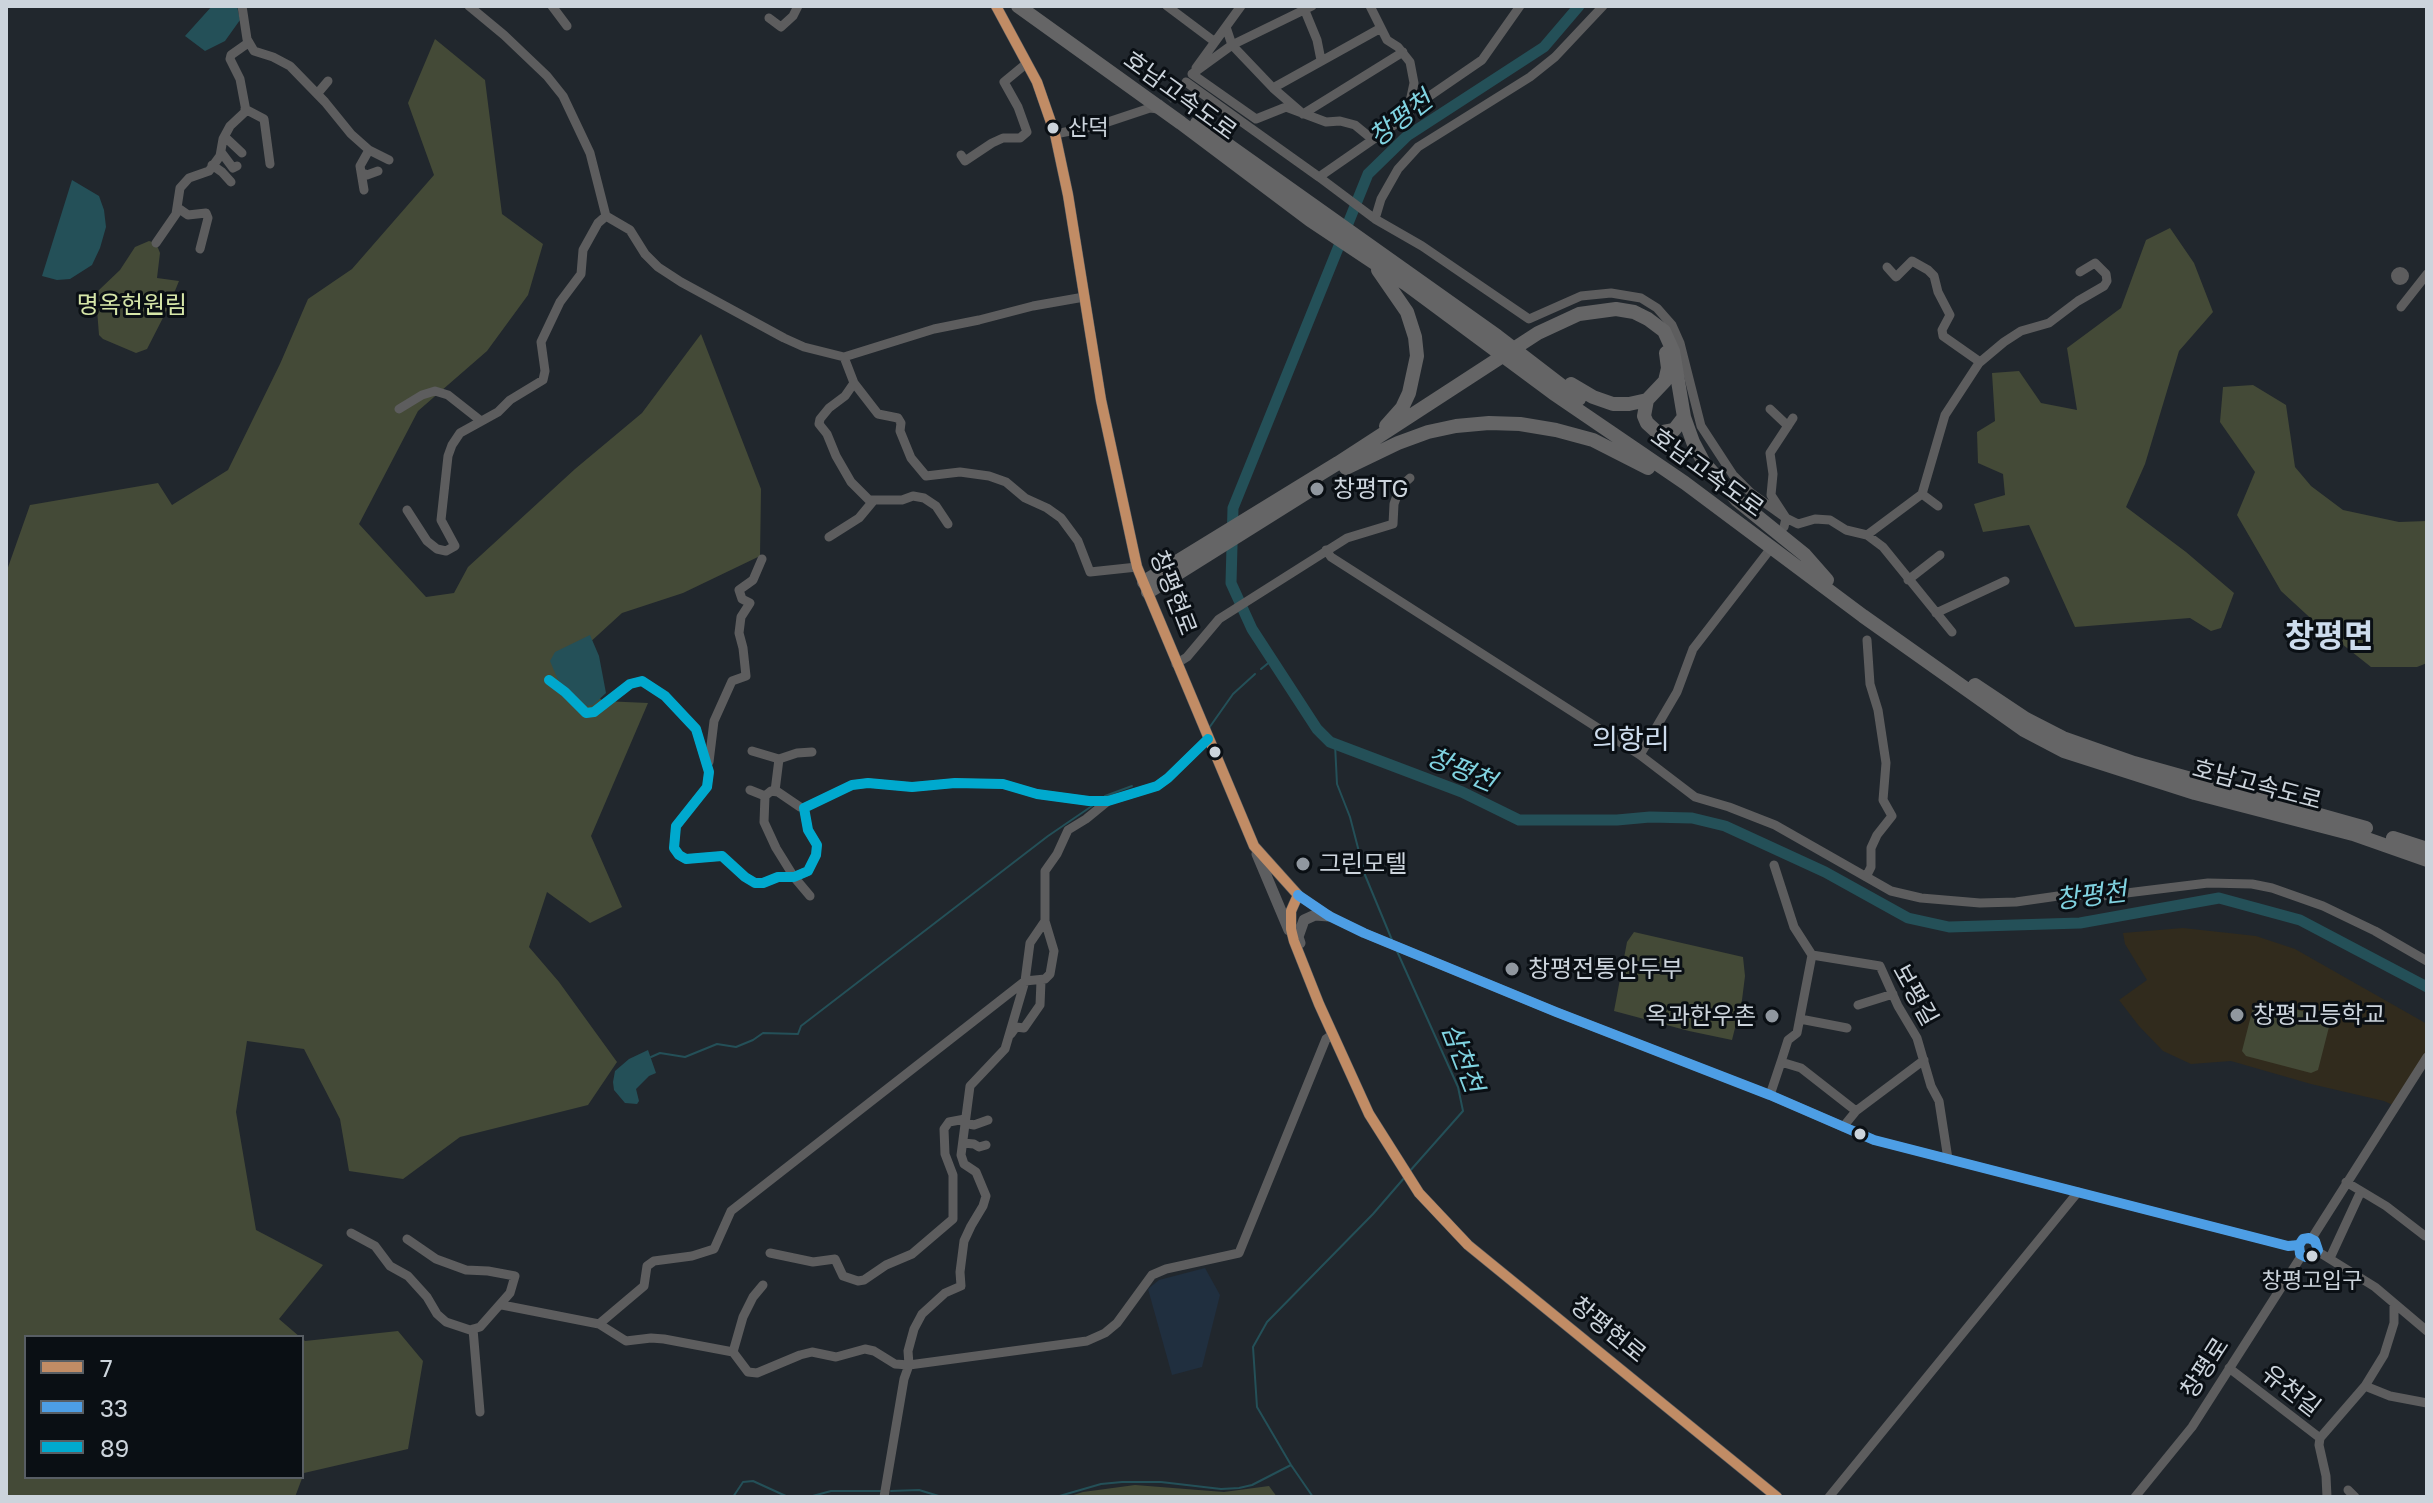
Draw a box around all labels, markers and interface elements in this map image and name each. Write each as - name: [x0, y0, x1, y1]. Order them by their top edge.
- street label: 호남고속도로: [1118, 45, 1242, 147]
- water label: 창평천: [1363, 85, 1439, 153]
- place label: 산덕: [1068, 115, 1108, 141]
- marker: 산덕: [1045, 120, 1061, 136]
- park label: 명옥헌원림: [77, 291, 187, 319]
- street label: 호남고속도로: [1645, 422, 1769, 524]
- place label: 창평TG: [1333, 475, 1408, 503]
- marker: 창평TG: [1308, 480, 1326, 498]
- street label: 창평현로: [1144, 547, 1202, 639]
- district label: 창평면: [2285, 618, 2373, 656]
- district label: 의항리: [1592, 723, 1670, 757]
- water label: 창평천: [1422, 742, 1500, 798]
- unlabelled marker: [1207, 744, 1223, 760]
- street label: 호남고속도로: [2189, 754, 2325, 816]
- place label: 그린모텔: [1319, 850, 1407, 878]
- marker: 그린모텔: [1294, 855, 1312, 873]
- water label: 창평천: [2053, 876, 2129, 916]
- place label: 창평전통안두부: [1528, 955, 1683, 983]
- street label: 보평길: [1886, 959, 1944, 1031]
- marker: 창평전통안두부: [1503, 960, 1521, 978]
- place label: 창평고등학교: [2253, 1001, 2385, 1029]
- place label: 옥과한우촌: [1646, 1002, 1756, 1030]
- marker: 창평고등학교: [2228, 1006, 2246, 1024]
- marker: 옥과한우촌: [1763, 1007, 1781, 1025]
- water label: 삼천천: [1435, 1019, 1489, 1097]
- unlabelled marker: [1852, 1126, 1868, 1142]
- marker: 창평고입구: [2304, 1248, 2320, 1264]
- place label: 창평고입구: [2261, 1268, 2363, 1294]
- street label: 창평현로: [1565, 1291, 1651, 1369]
- street label: 창평로: [2175, 1332, 2235, 1404]
- legend: [24, 1335, 304, 1479]
- text: 7: [100, 1353, 113, 1382]
- street label: 유천길: [2256, 1359, 2326, 1423]
- text: 33: [100, 1393, 128, 1422]
- text: 89: [100, 1433, 129, 1462]

